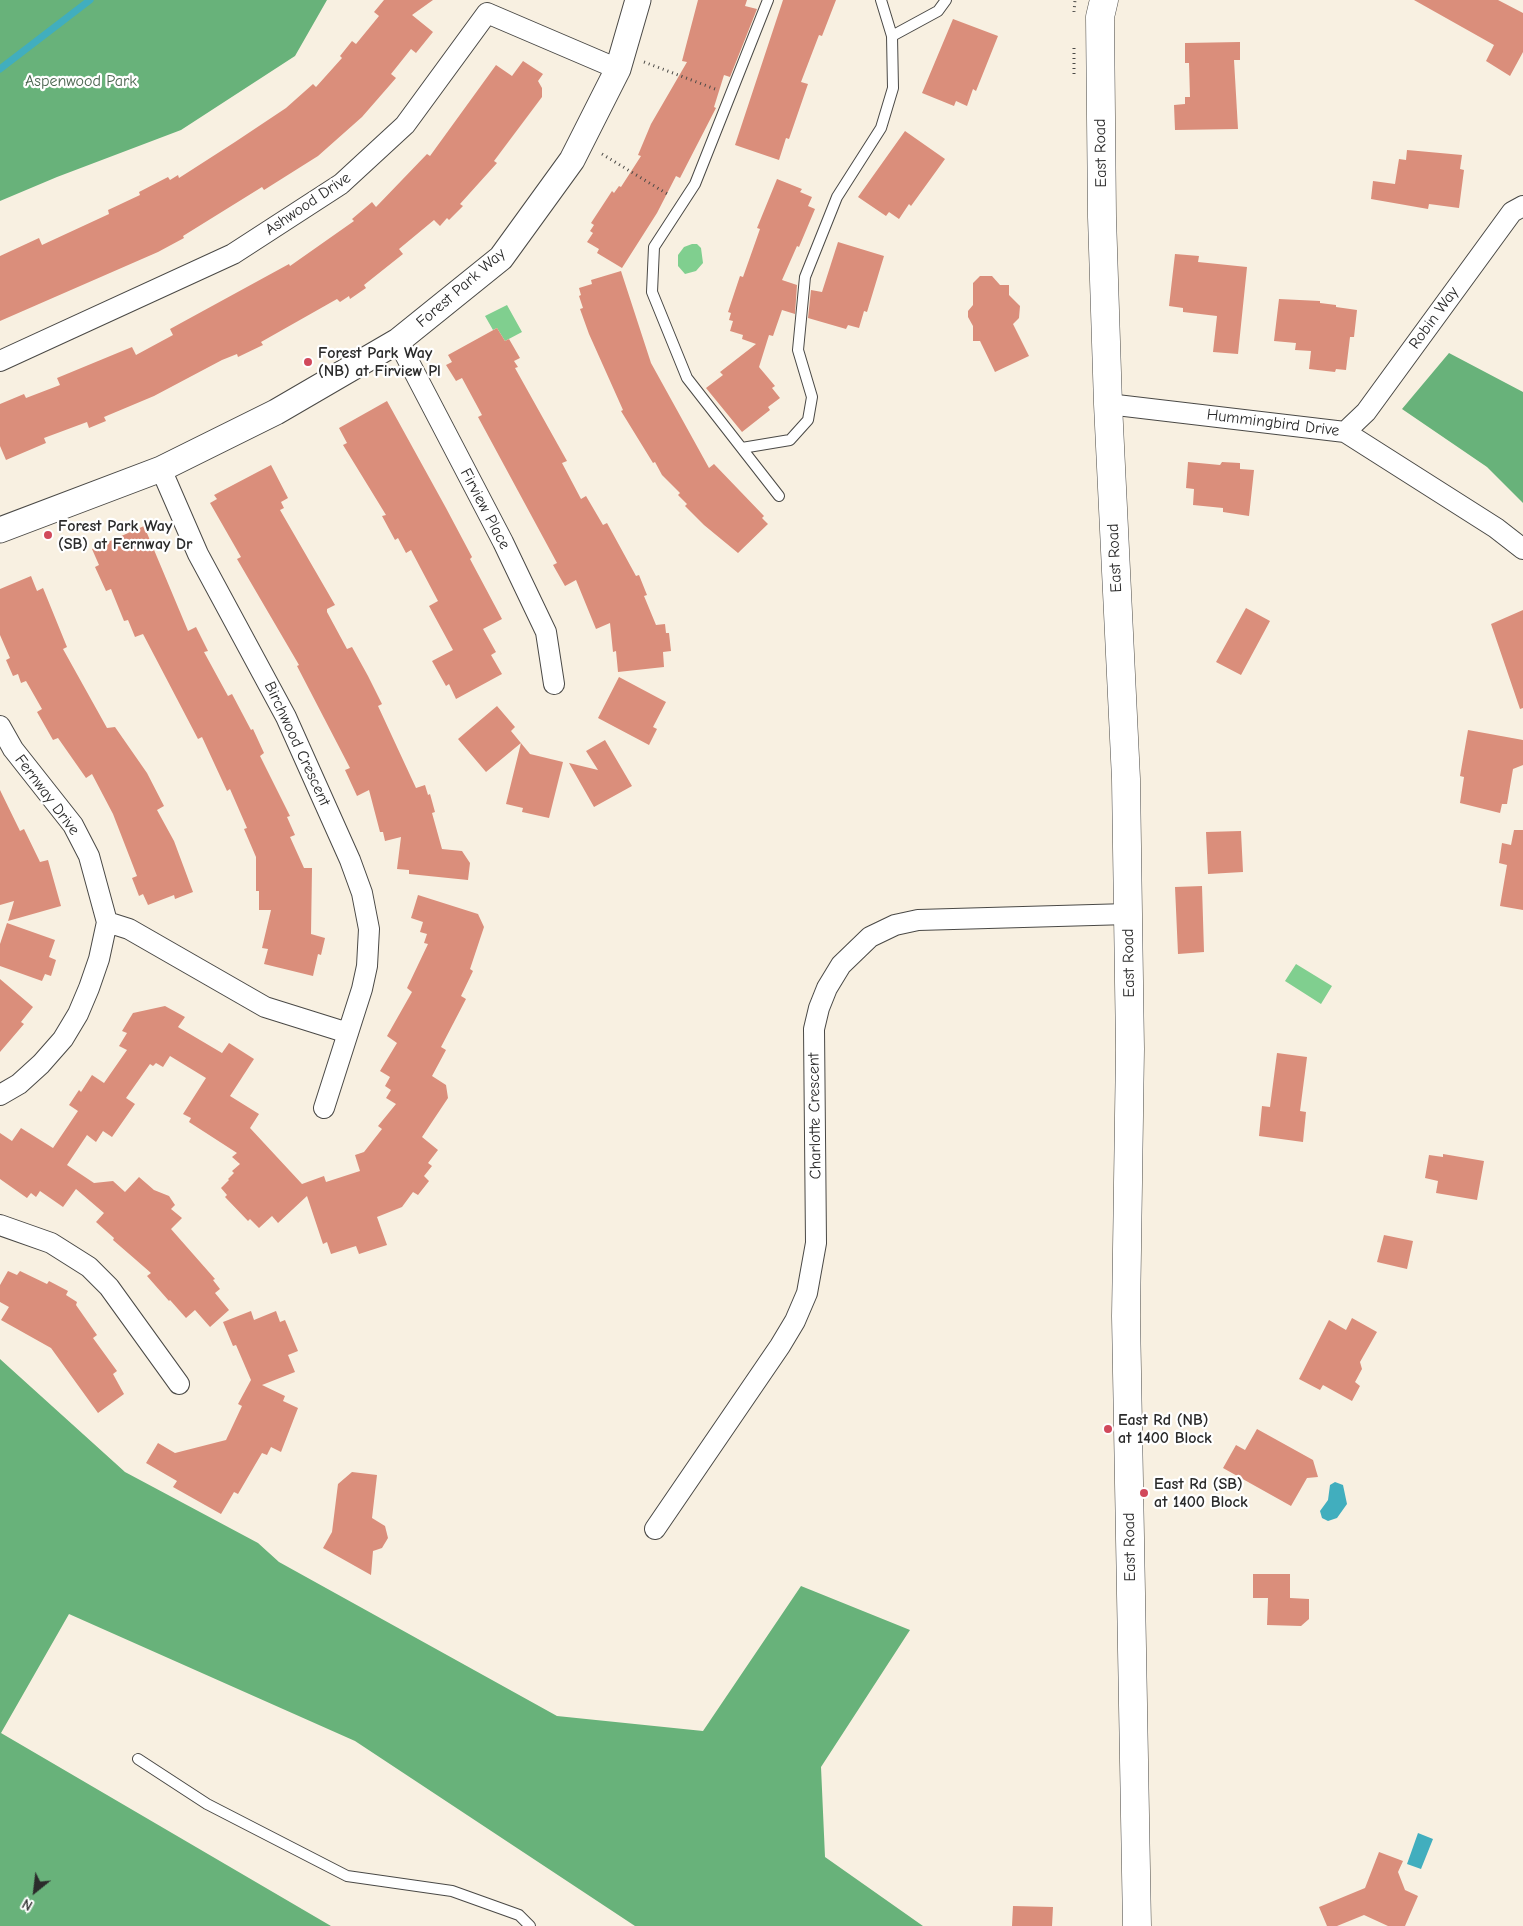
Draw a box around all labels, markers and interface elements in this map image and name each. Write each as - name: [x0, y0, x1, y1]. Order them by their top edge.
- park label: Aspenwood Park: [25, 71, 137, 91]
- street label: East Road: [1091, 118, 1111, 188]
- street label: Ashwood Drive: [262, 168, 354, 240]
- street label: Forest Park Way: [413, 244, 509, 332]
- street label: Robin Way: [1405, 283, 1463, 353]
- place label: Forest Park Way (NB) at Firview Pl: [318, 343, 441, 381]
- marker: Forest Park Way (NB) at Firview Pl: [302, 356, 314, 368]
- street label: Hummingbird Drive: [1206, 405, 1340, 441]
- street label: Firview Place: [456, 465, 514, 553]
- place label: Forest Park Way (SB) at Fernway Dr: [58, 516, 192, 554]
- street label: East Road: [1104, 523, 1126, 593]
- marker: Forest Park Way (SB) at Fernway Dr: [42, 529, 54, 541]
- street label: Birchwood Crescent: [260, 679, 334, 809]
- street label: Fernway Drive: [10, 751, 84, 839]
- street label: East Road: [1119, 928, 1139, 998]
- street label: Charlotte Crescent: [804, 1053, 826, 1179]
- place label: East Rd (NB) at 1400 Block: [1118, 1410, 1212, 1448]
- marker: East Rd (NB) at 1400 Block: [1102, 1423, 1114, 1435]
- place label: East Rd (SB) at 1400 Block: [1154, 1474, 1248, 1512]
- marker: East Rd (SB) at 1400 Block: [1138, 1487, 1150, 1499]
- street label: East Road: [1120, 1512, 1140, 1582]
- north arrow: [10, 1866, 60, 1916]
- text: N: [19, 1895, 36, 1914]

